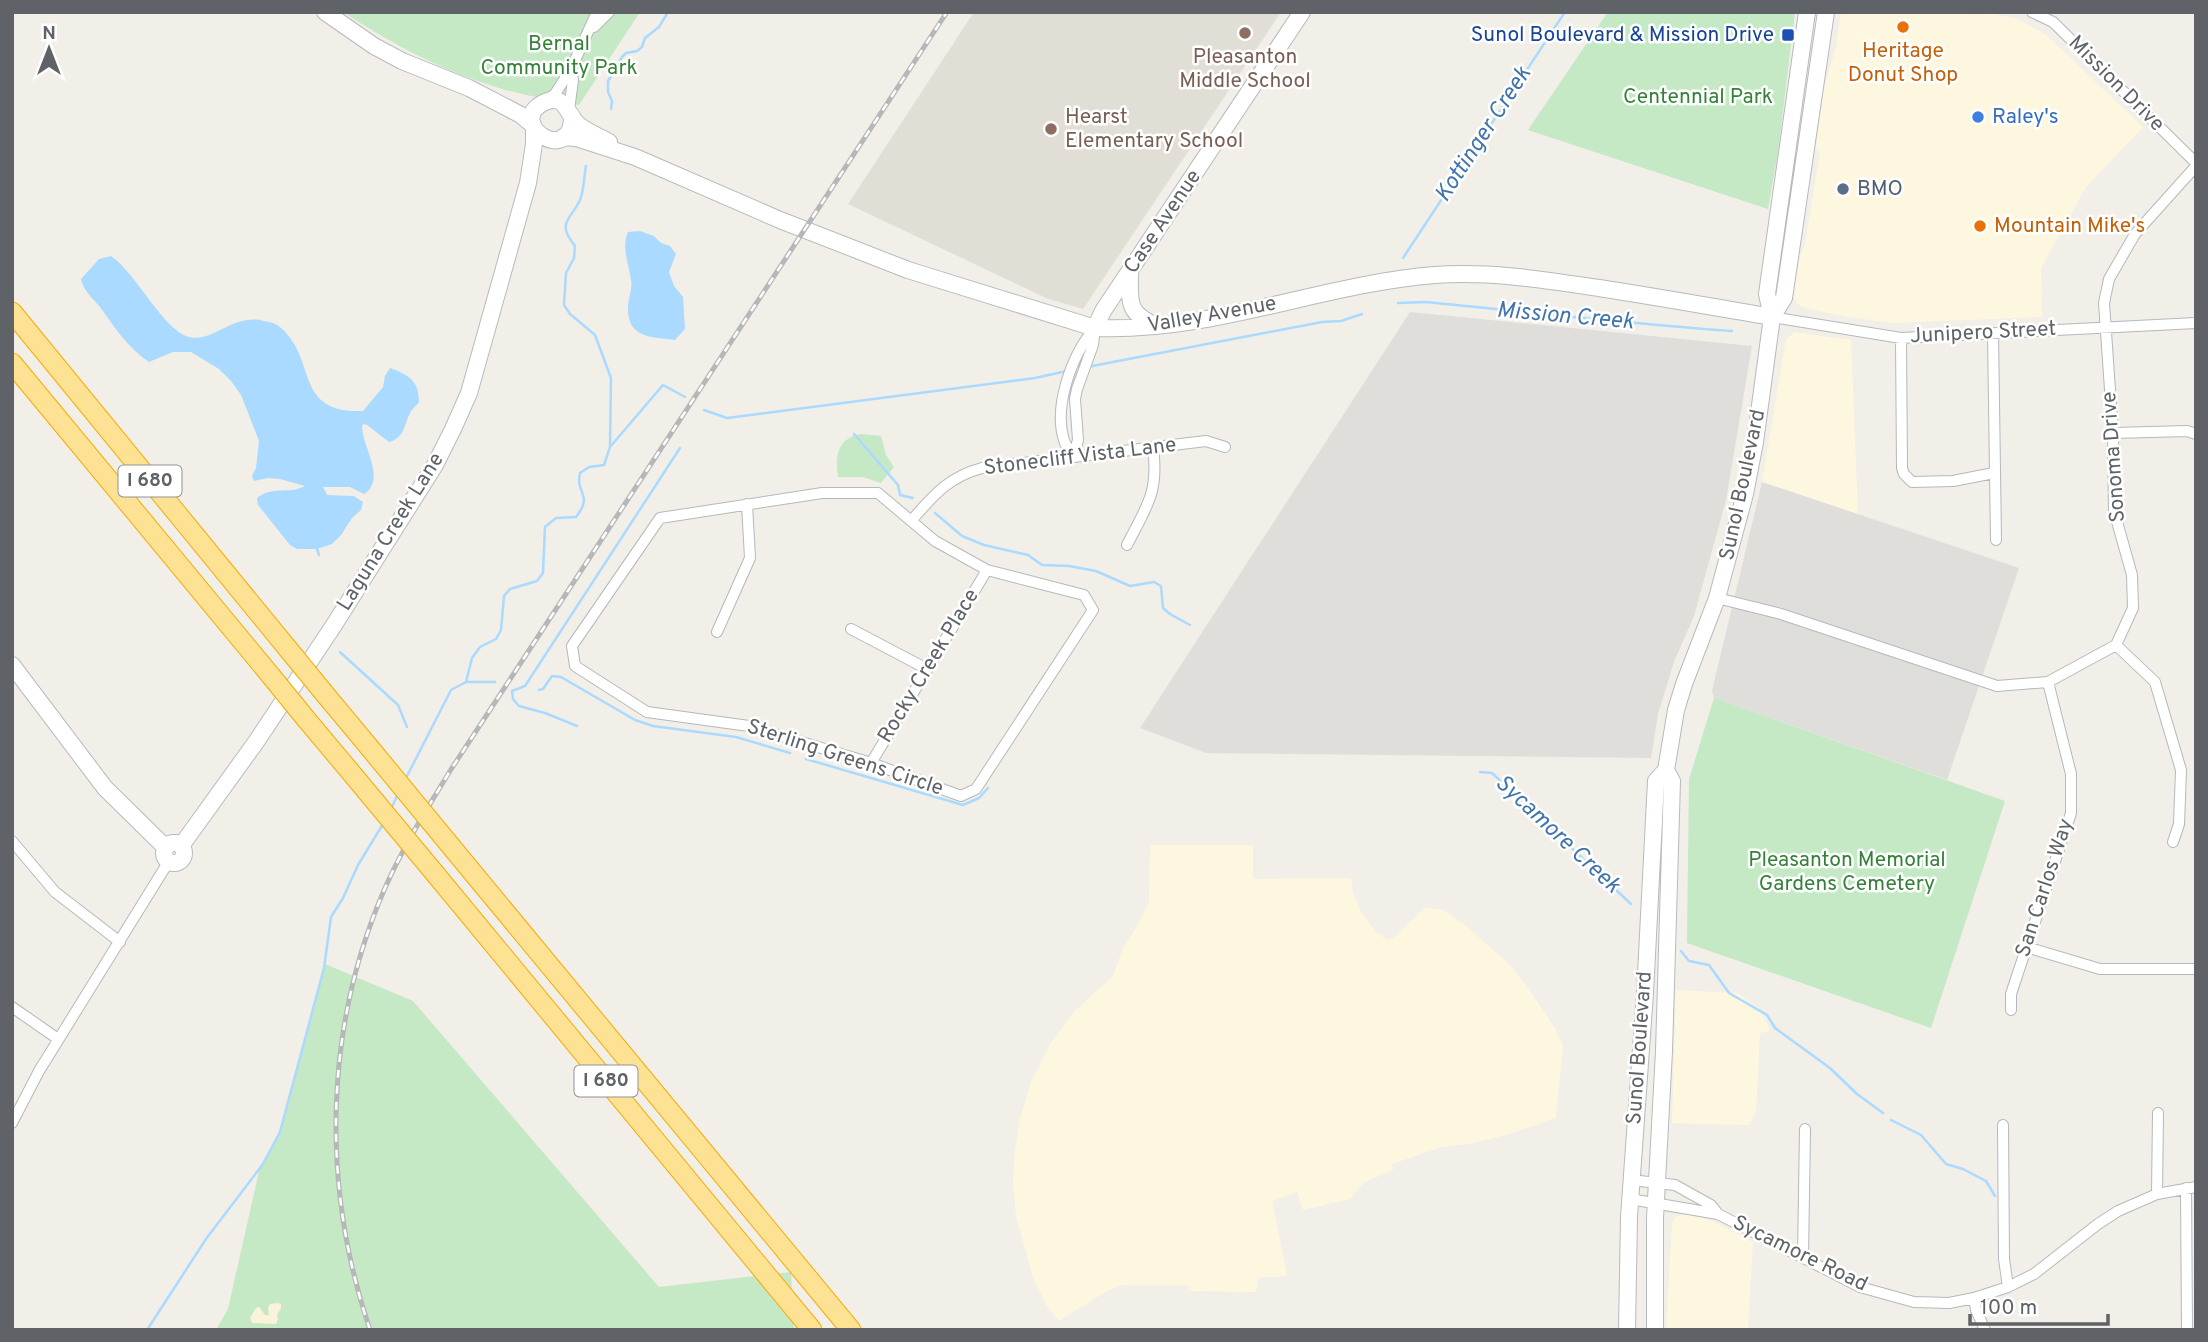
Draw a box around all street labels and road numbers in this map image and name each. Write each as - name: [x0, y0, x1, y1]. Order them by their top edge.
- street label: Mission Drive: [2062, 30, 2170, 138]
- street label: Case Avenue: [1118, 165, 1208, 279]
- street label: Valley Avenue: [1145, 290, 1279, 340]
- street label: Junipero Street: [1909, 316, 2057, 350]
- street label: Sonoma Drive: [2096, 391, 2132, 523]
- street label: Sunol Boulevard: [1714, 407, 1772, 563]
- street label: Stonecliff Vista Lane: [982, 432, 1178, 482]
- street label: Laguna Creek Lane: [331, 448, 451, 616]
- road number: I 680: [118, 466, 182, 496]
- street label: Rocky Creek Place: [872, 584, 986, 748]
- street label: Sterling Greens Circle: [743, 713, 947, 803]
- street label: San Carlos Way: [2010, 815, 2080, 961]
- street label: Sunol Boulevard: [1621, 970, 1659, 1126]
- road number: I 680: [574, 1065, 638, 1096]
- street label: Sycamore Road: [1728, 1210, 1872, 1298]

